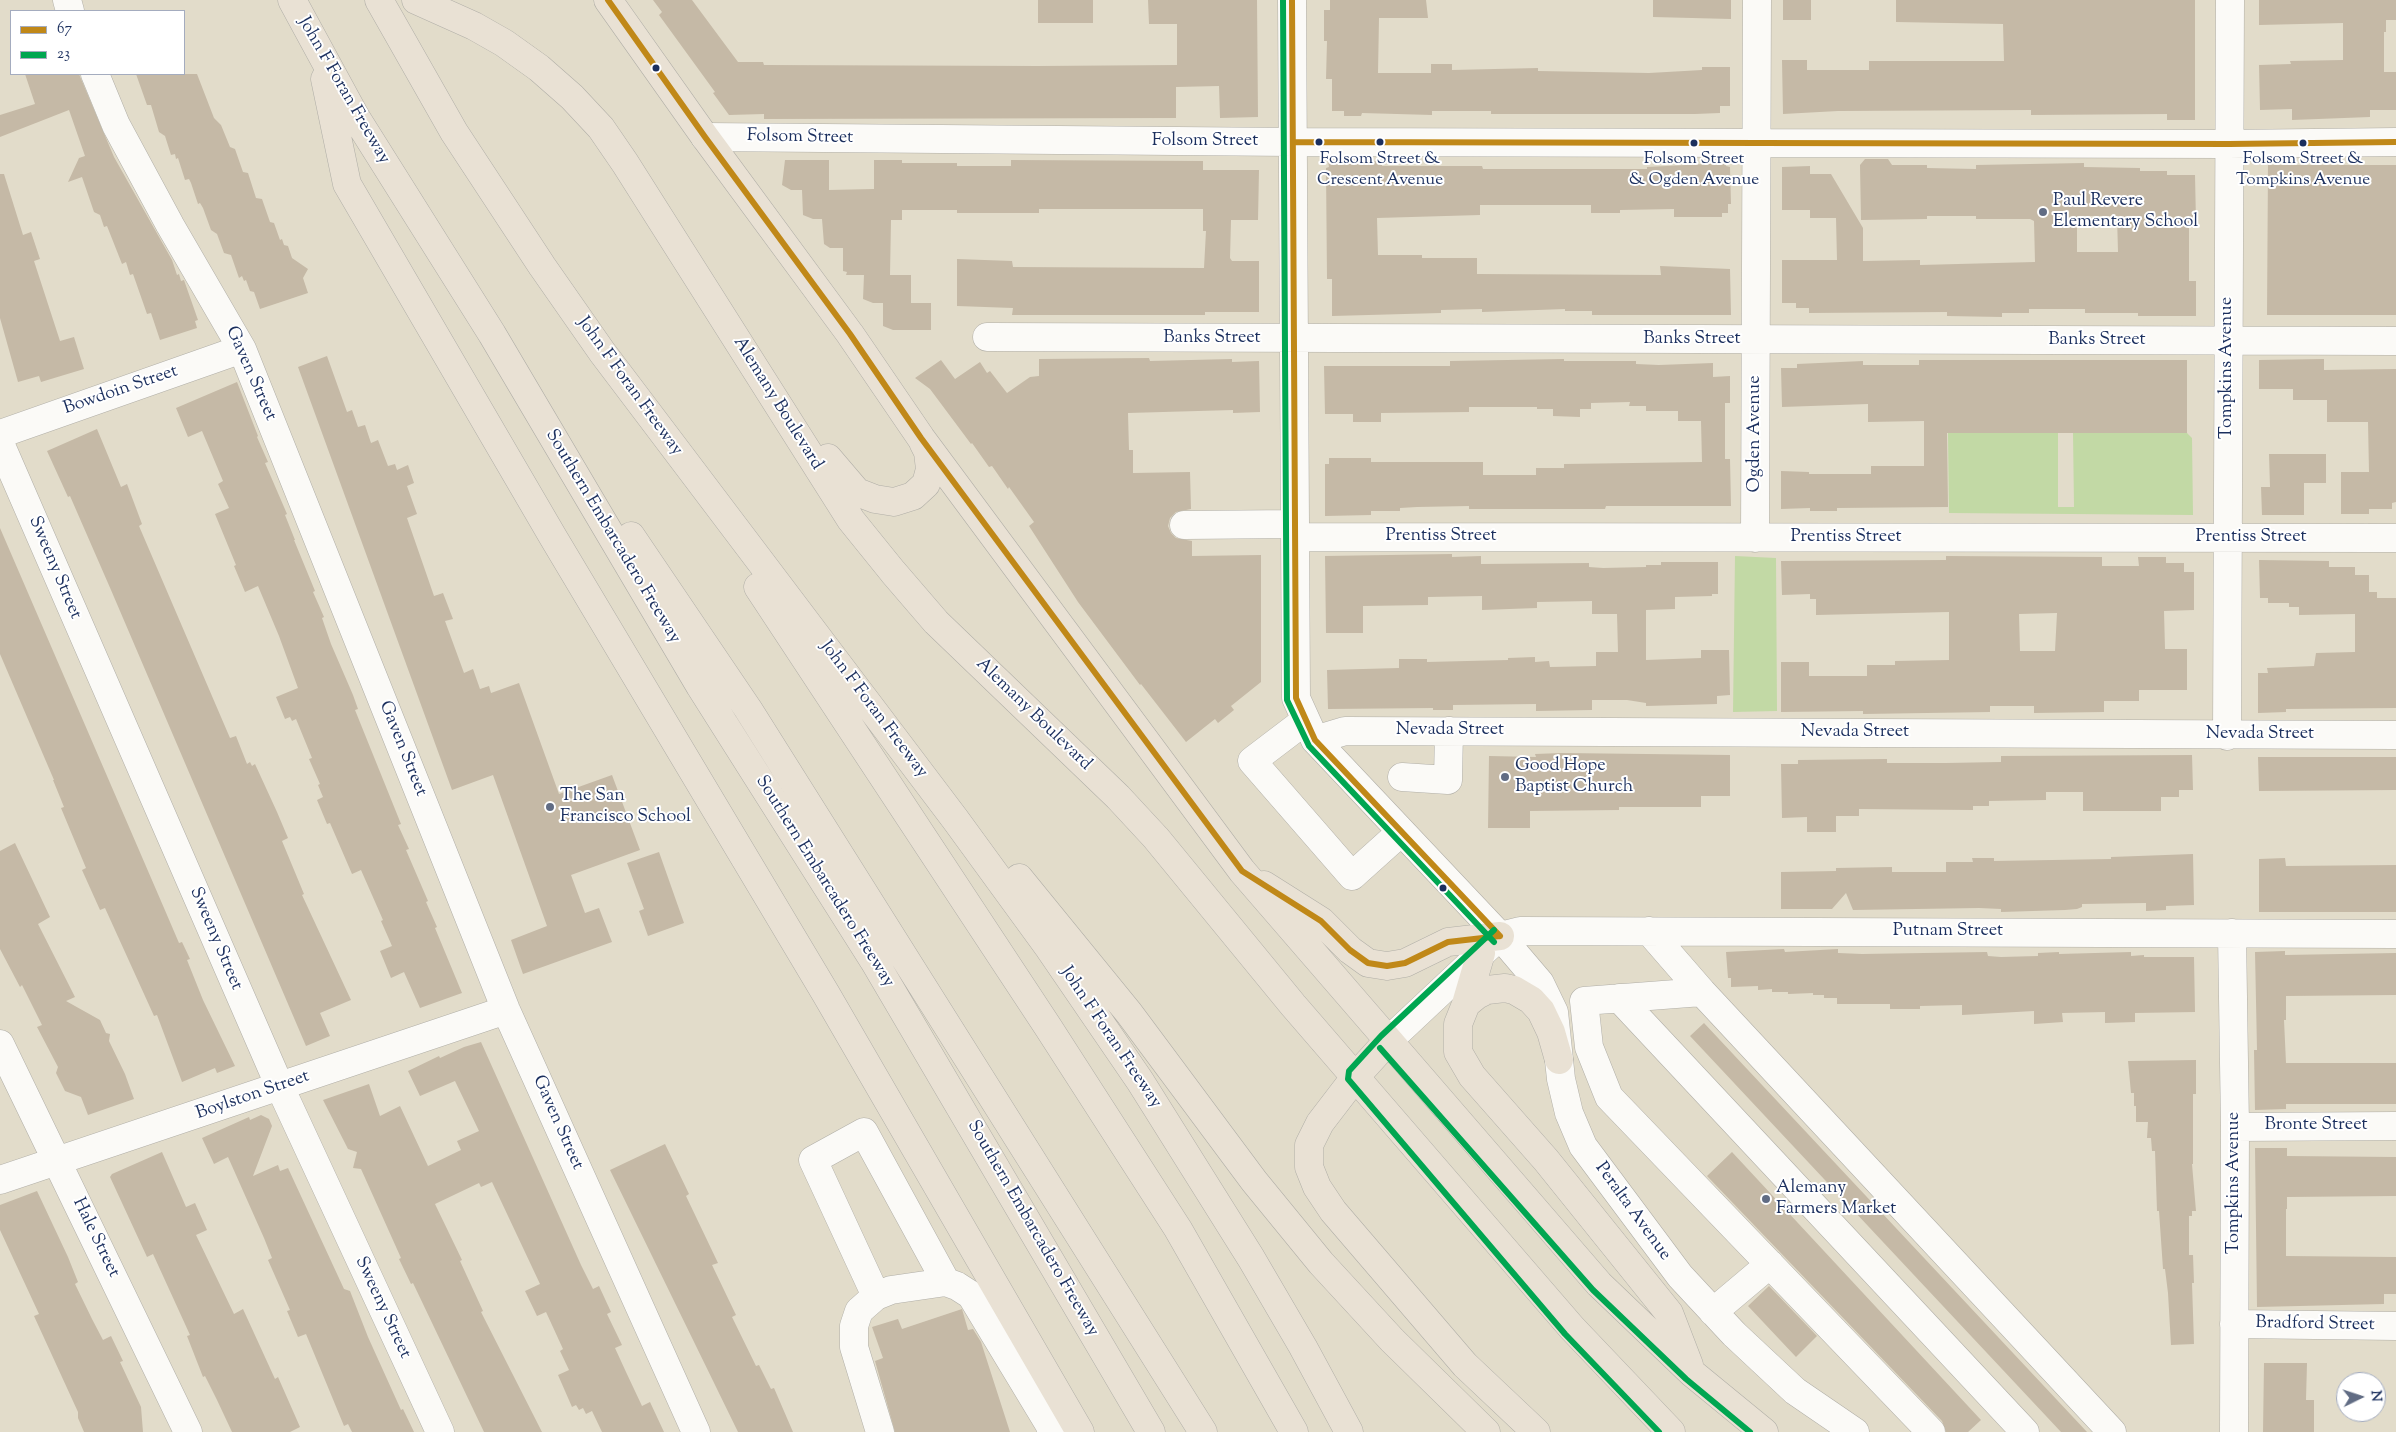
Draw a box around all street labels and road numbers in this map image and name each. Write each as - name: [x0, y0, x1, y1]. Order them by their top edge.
- street label: John F Foran Freeway: [292, 14, 394, 168]
- street label: Folsom Street: [747, 126, 853, 150]
- street label: Folsom Street: [1152, 131, 1258, 153]
- street label: Tompkins Avenue: [2217, 297, 2239, 439]
- street label: John F Foran Freeway: [571, 313, 687, 461]
- street label: Gaven Street: [220, 323, 280, 425]
- street label: Banks Street: [1163, 328, 1261, 350]
- street label: Banks Street: [1643, 329, 1741, 351]
- street label: Banks Street: [2048, 330, 2146, 352]
- street label: Alemany Boulevard: [727, 333, 827, 475]
- street label: Bowdoin Street: [61, 361, 181, 421]
- street label: Ogden Avenue: [1745, 375, 1767, 493]
- street label: Southern Embarcadero Freeway: [539, 426, 685, 648]
- street label: Sweeny Street: [23, 513, 85, 623]
- street label: Prentiss Street: [1385, 526, 1497, 548]
- street label: Prentiss Street: [1790, 527, 1902, 549]
- street label: Prentiss Street: [2195, 527, 2307, 549]
- street label: John F Foran Freeway: [814, 637, 932, 783]
- street label: Alemany Boulevard: [971, 654, 1095, 776]
- street label: Gaven Street: [373, 698, 431, 800]
- street label: Nevada Street: [1396, 720, 1504, 742]
- street label: Nevada Street: [1801, 722, 1909, 744]
- street label: Nevada Street: [2206, 724, 2314, 746]
- street label: Southern Embarcadero Freeway: [750, 772, 898, 992]
- street label: Sweeny Street: [184, 884, 246, 994]
- street label: Putnam Street: [1893, 921, 2003, 943]
- street label: John F Foran Freeway: [1055, 963, 1165, 1113]
- street label: Boylston Street: [193, 1066, 313, 1126]
- street label: Gaven Street: [527, 1072, 587, 1174]
- street label: Tompkins Avenue: [2224, 1112, 2246, 1254]
- street label: Bronte Street: [2264, 1115, 2368, 1137]
- street label: Southern Embarcadero Freeway: [961, 1117, 1103, 1341]
- street label: Peralta Avenue: [1589, 1159, 1675, 1265]
- street label: Hale Street: [66, 1195, 124, 1281]
- street label: Sweeny Street: [349, 1254, 415, 1362]
- street label: Bradford Street: [2255, 1313, 2375, 1337]

